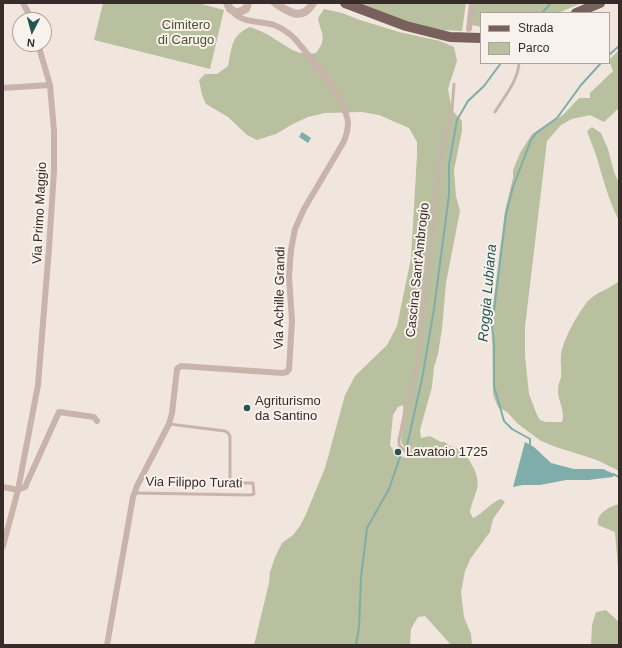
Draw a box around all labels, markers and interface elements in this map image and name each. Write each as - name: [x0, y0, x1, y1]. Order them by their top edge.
- north arrow: [12, 12, 52, 52]
- legend: [480, 12, 610, 64]
- park label: Cimitero di Carugo: [158, 17, 214, 48]
- text: Strada: [518, 21, 553, 35]
- text: N: [26, 37, 35, 49]
- text: Parco: [518, 41, 549, 55]
- street label: Via Primo Maggio: [30, 161, 50, 265]
- street label: Cascina Sant'Ambrogio: [403, 202, 433, 338]
- water label: Roggia Lubiana: [475, 243, 501, 343]
- street label: Via Achille Grandi: [271, 246, 289, 350]
- place label: Agriturismo da Santino: [255, 393, 321, 424]
- marker: Agriturismo da Santino: [242, 403, 252, 413]
- place label: Lavatoio 1725: [406, 444, 488, 460]
- marker: Lavatoio 1725: [393, 447, 403, 457]
- street label: Via Filippo Turati: [145, 474, 243, 492]

